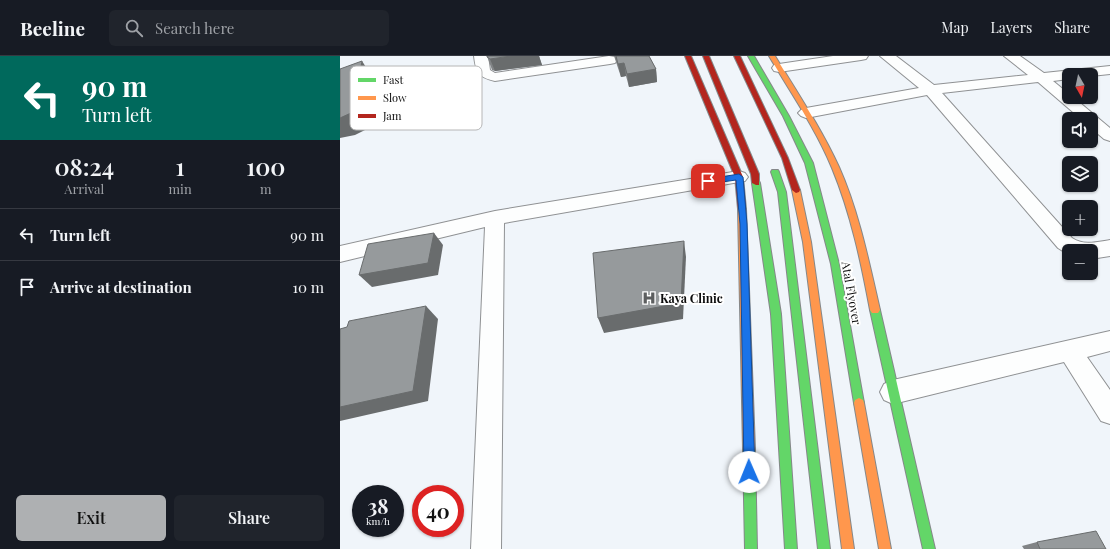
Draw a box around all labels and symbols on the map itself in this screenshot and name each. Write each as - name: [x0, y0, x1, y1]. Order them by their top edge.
- legend: [350, 66, 482, 130]
- north arrow: [1062, 68, 1098, 104]
- text: Fast: [383, 72, 403, 87]
- text: Slow: [383, 90, 407, 105]
- text: Jam: [382, 108, 402, 123]
- pin: [691, 164, 725, 198]
- street label: Atal Flyover: [838, 259, 866, 327]
- hospital icon: Kaya Clinic: [641, 290, 657, 306]
- place label: Kaya Clinic: [660, 290, 723, 306]
- position arrow: [728, 451, 770, 493]
- speed limit sign: 40: [412, 485, 464, 537]

